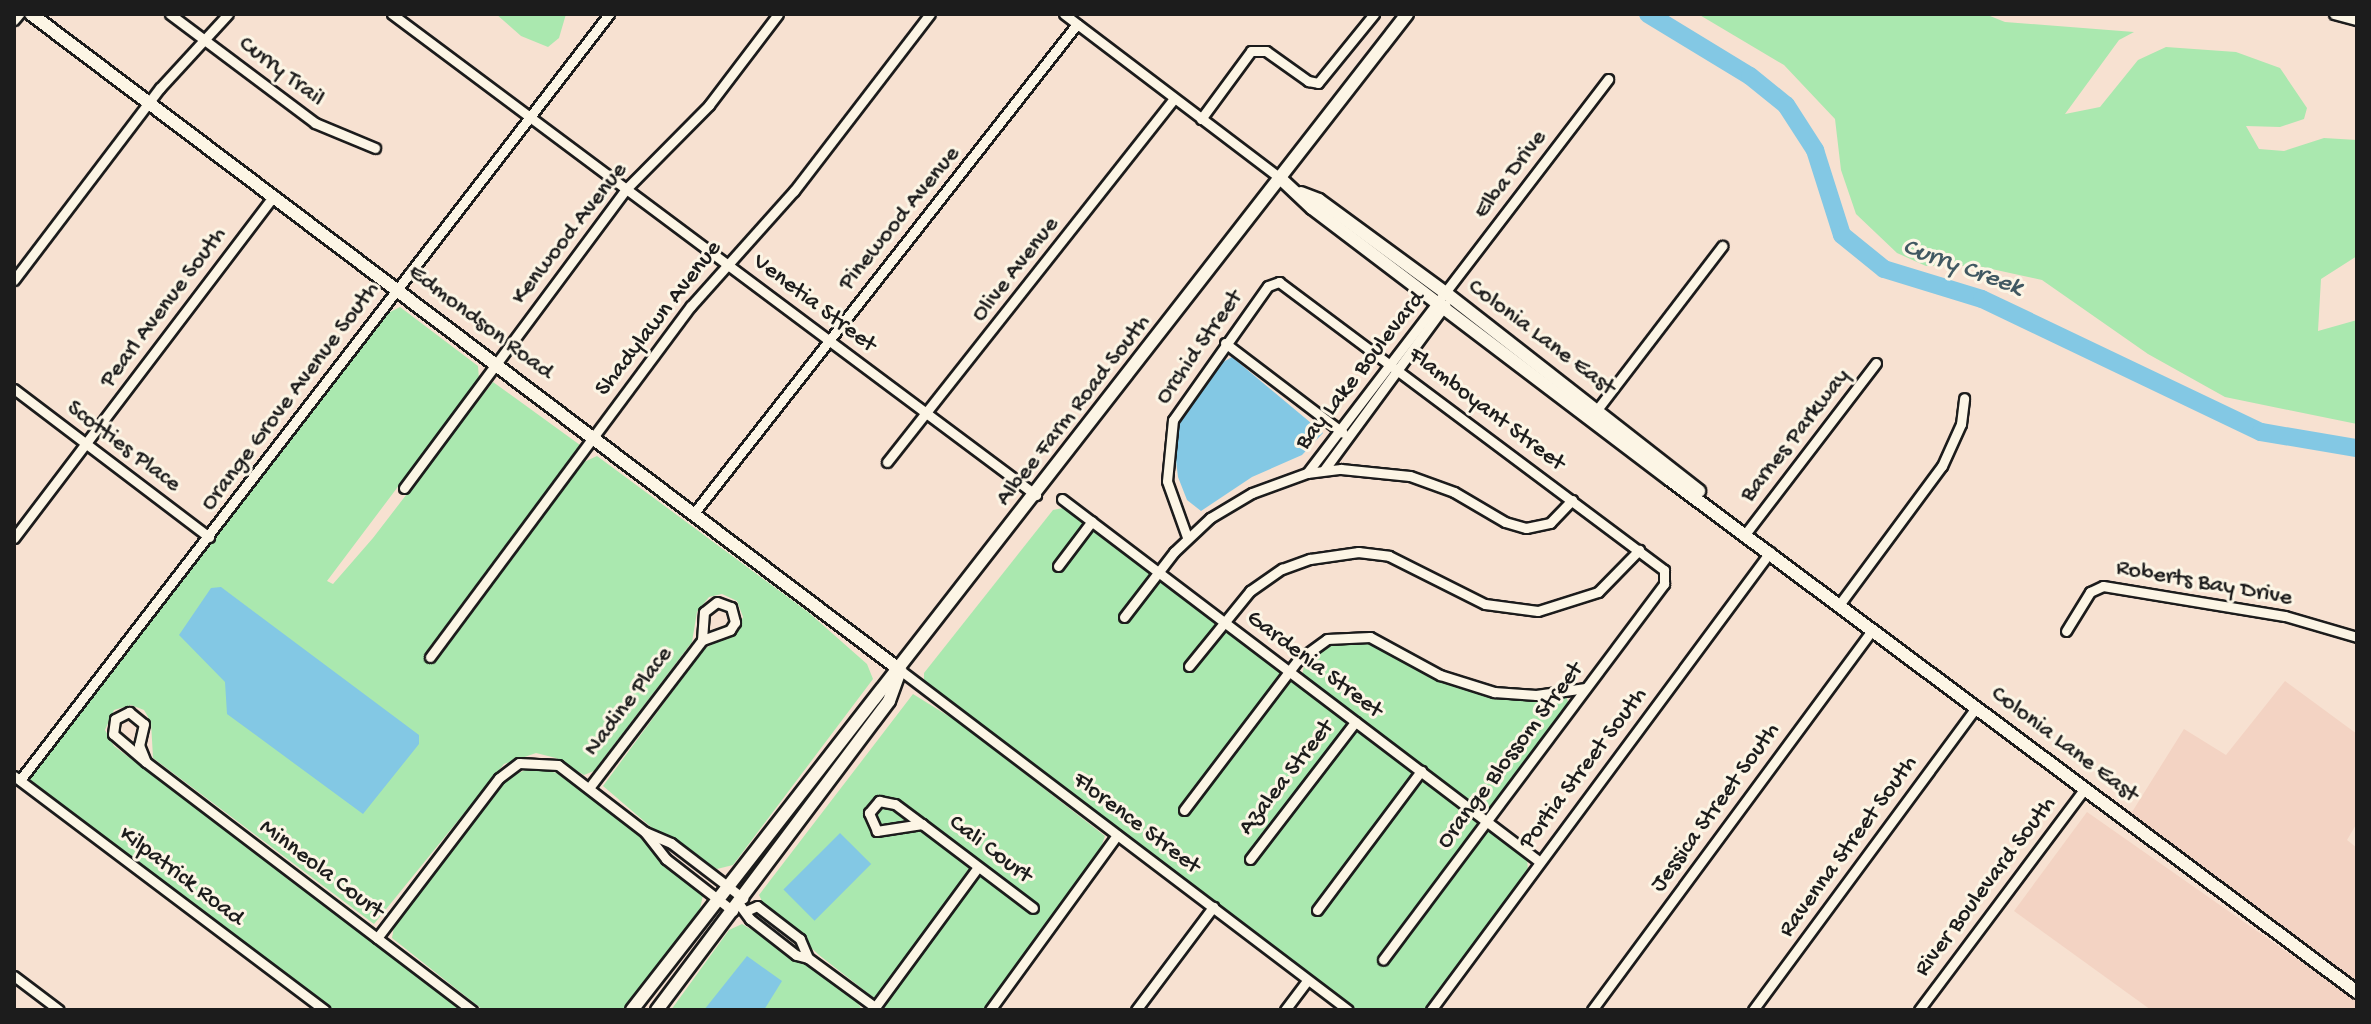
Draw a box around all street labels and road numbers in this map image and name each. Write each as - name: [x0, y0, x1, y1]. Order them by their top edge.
- street label: Curry Trail: [232, 30, 330, 114]
- street label: Elba Drive: [1468, 125, 1554, 225]
- street label: Pinewood Avenue: [833, 141, 967, 297]
- street label: Kenwood Avenue: [506, 157, 634, 311]
- street label: Olive Avenue: [966, 212, 1066, 328]
- street label: Pearl Avenue South: [94, 222, 234, 394]
- street label: Shadylawn Avenue: [589, 235, 729, 403]
- street label: Venetia Street: [746, 248, 882, 360]
- street label: Edmondson Road: [402, 259, 558, 387]
- street label: Colonia Lane East: [1462, 273, 1620, 403]
- street label: Orange Grove Avenue South: [195, 277, 387, 517]
- street label: Orchid Street: [1150, 285, 1250, 411]
- street label: Bay Lake Boulevard: [1290, 286, 1432, 456]
- street label: Albee Farm Road South: [990, 310, 1158, 512]
- street label: Flamboyant Street: [1402, 342, 1570, 478]
- street label: Barnes Parkway: [1735, 363, 1857, 509]
- street label: Scotties Place: [60, 395, 186, 499]
- street label: Roberts Bay Drive: [2114, 554, 2294, 614]
- street label: Gardenia Street: [1240, 604, 1388, 726]
- street label: Nadine Place: [578, 641, 680, 763]
- street label: Orange Blossom Street: [1431, 657, 1591, 855]
- street label: Colonia Lane East: [1985, 680, 2143, 810]
- street label: Portia Street South: [1514, 682, 1654, 856]
- street label: Azalea Street: [1233, 714, 1341, 842]
- street label: Jessica Street South: [1645, 718, 1787, 898]
- street label: Ravenna Street South: [1773, 750, 1925, 944]
- street label: Florence Street: [1066, 767, 1206, 881]
- street label: River Boulevard South: [1909, 791, 2063, 983]
- street label: Cali Court: [942, 809, 1038, 891]
- street label: Minneola Court: [253, 814, 389, 926]
- street label: Kilpatrick Road: [113, 821, 249, 933]

